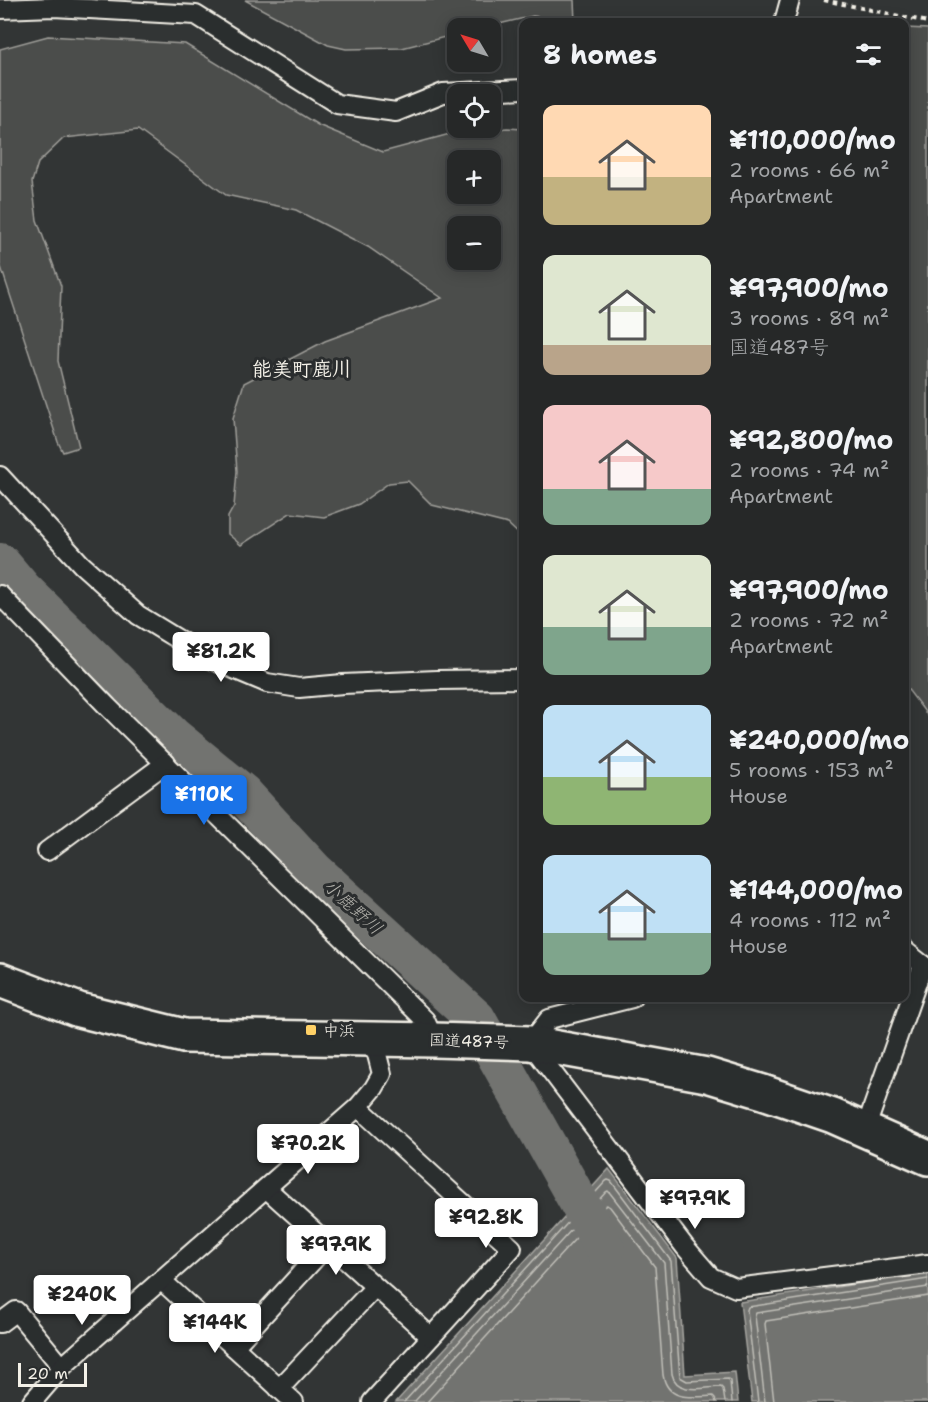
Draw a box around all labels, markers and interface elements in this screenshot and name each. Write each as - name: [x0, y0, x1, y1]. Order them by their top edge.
- north arrow: [447, 18, 501, 72]
- map controls: [447, 18, 501, 270]
- text: 8 homes: [543, 37, 657, 72]
- icon: filters: [852, 38, 885, 71]
- button: locate: [447, 84, 501, 138]
- text: ¥110,000/mo: [729, 122, 896, 157]
- icon: home: [591, 129, 663, 201]
- button: +: [447, 150, 501, 204]
- text: 2 rooms · 66 m²: [729, 157, 890, 183]
- text: Apartment: [729, 183, 833, 209]
- button: −: [447, 216, 501, 270]
- text: ¥97,900/mo: [729, 270, 889, 305]
- icon: home: [591, 279, 663, 351]
- text: 3 rooms · 89 m²: [729, 305, 889, 331]
- text: 国道487号: [729, 334, 829, 360]
- district label: 能美町鹿川: [252, 356, 352, 382]
- text: ¥92,800/mo: [729, 422, 893, 457]
- icon: home: [591, 429, 663, 501]
- text: 2 rooms · 74 m²: [729, 457, 889, 483]
- text: Apartment: [729, 483, 833, 509]
- text: ¥97,900/mo: [729, 572, 889, 607]
- icon: home: [591, 579, 663, 651]
- text: 2 rooms · 72 m²: [729, 607, 888, 633]
- pin: ¥81.2K: [172, 632, 270, 683]
- text: Apartment: [729, 633, 833, 659]
- text: ¥81.2K: [187, 638, 255, 664]
- text: ¥240,000/mo: [729, 722, 909, 757]
- icon: home: [591, 729, 663, 801]
- text: 5 rooms · 153 m²: [729, 757, 894, 783]
- pin: ¥110K: [162, 775, 246, 826]
- text: ¥110K: [175, 781, 233, 807]
- text: House: [729, 783, 788, 809]
- text: ¥144,000/mo: [729, 872, 903, 907]
- water label: 小鹿野川: [318, 874, 388, 940]
- icon: home: [591, 879, 663, 951]
- text: 4 rooms · 112 m²: [729, 907, 891, 933]
- text: House: [729, 933, 788, 959]
- place label: 中浜: [323, 1020, 355, 1041]
- marker: 中浜: [304, 1023, 318, 1037]
- street label: 国道487号: [429, 1029, 509, 1053]
- pin: ¥70.2K: [259, 1124, 357, 1175]
- text: ¥70.2K: [271, 1130, 345, 1156]
- pin: ¥97.9K: [646, 1179, 744, 1230]
- text: ¥97.9K: [660, 1185, 730, 1211]
- pin: ¥92.8K: [437, 1198, 535, 1249]
- text: ¥92.8K: [449, 1204, 523, 1230]
- pin: ¥97.9K: [287, 1225, 385, 1276]
- text: ¥97.9K: [301, 1231, 371, 1257]
- pin: ¥240K: [40, 1275, 124, 1326]
- text: ¥240K: [48, 1281, 116, 1307]
- pin: ¥144K: [173, 1303, 257, 1354]
- text: ¥144K: [183, 1309, 247, 1335]
- scale bar: [18, 1360, 87, 1388]
- text: 20 m: [27, 1363, 68, 1384]

